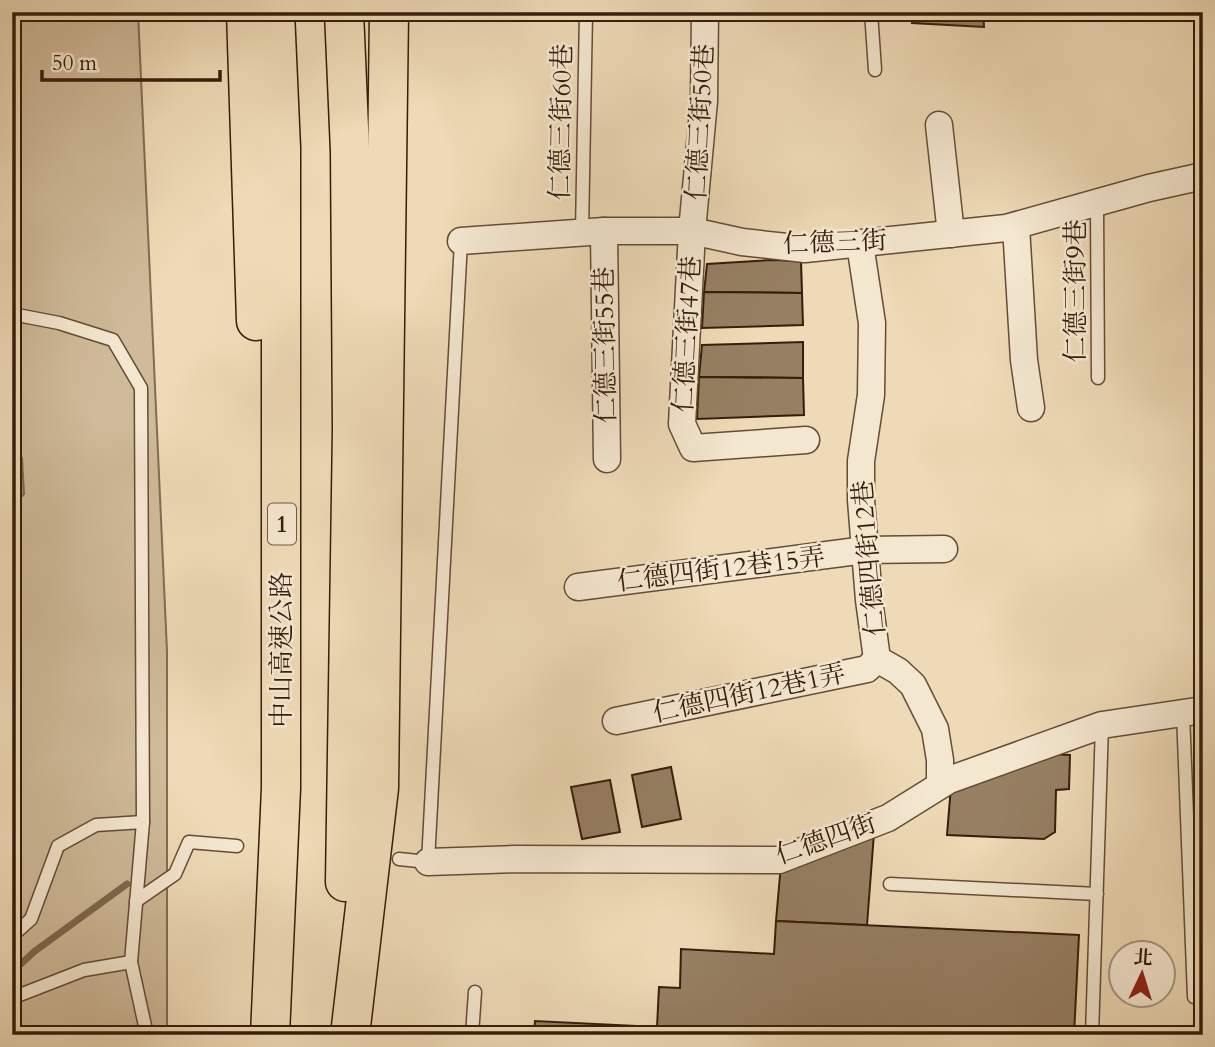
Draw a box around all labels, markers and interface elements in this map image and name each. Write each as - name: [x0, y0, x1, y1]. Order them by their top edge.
- scale bar: [42, 38, 220, 82]
- street label: 仁德三街60巷: [542, 43, 580, 201]
- street label: 仁德三街50巷: [678, 43, 722, 201]
- text: 50 m: [52, 49, 97, 78]
- street label: 仁德三街9巷: [1058, 219, 1093, 363]
- street label: 仁德三街: [782, 223, 888, 261]
- street label: 仁德三街47巷: [665, 255, 709, 413]
- street label: 仁德三街55巷: [586, 266, 624, 424]
- street label: 仁德四街12巷: [845, 478, 893, 638]
- road number: 1: [268, 504, 296, 544]
- street label: 仁德四街12巷15弄: [615, 539, 827, 599]
- street label: 中山高速公路: [264, 572, 299, 728]
- street label: 仁德四街12巷1弄: [650, 656, 848, 730]
- street label: 仁德四街: [771, 806, 881, 872]
- north arrow: [1106, 939, 1176, 1009]
- text: 北: [1133, 944, 1154, 972]

